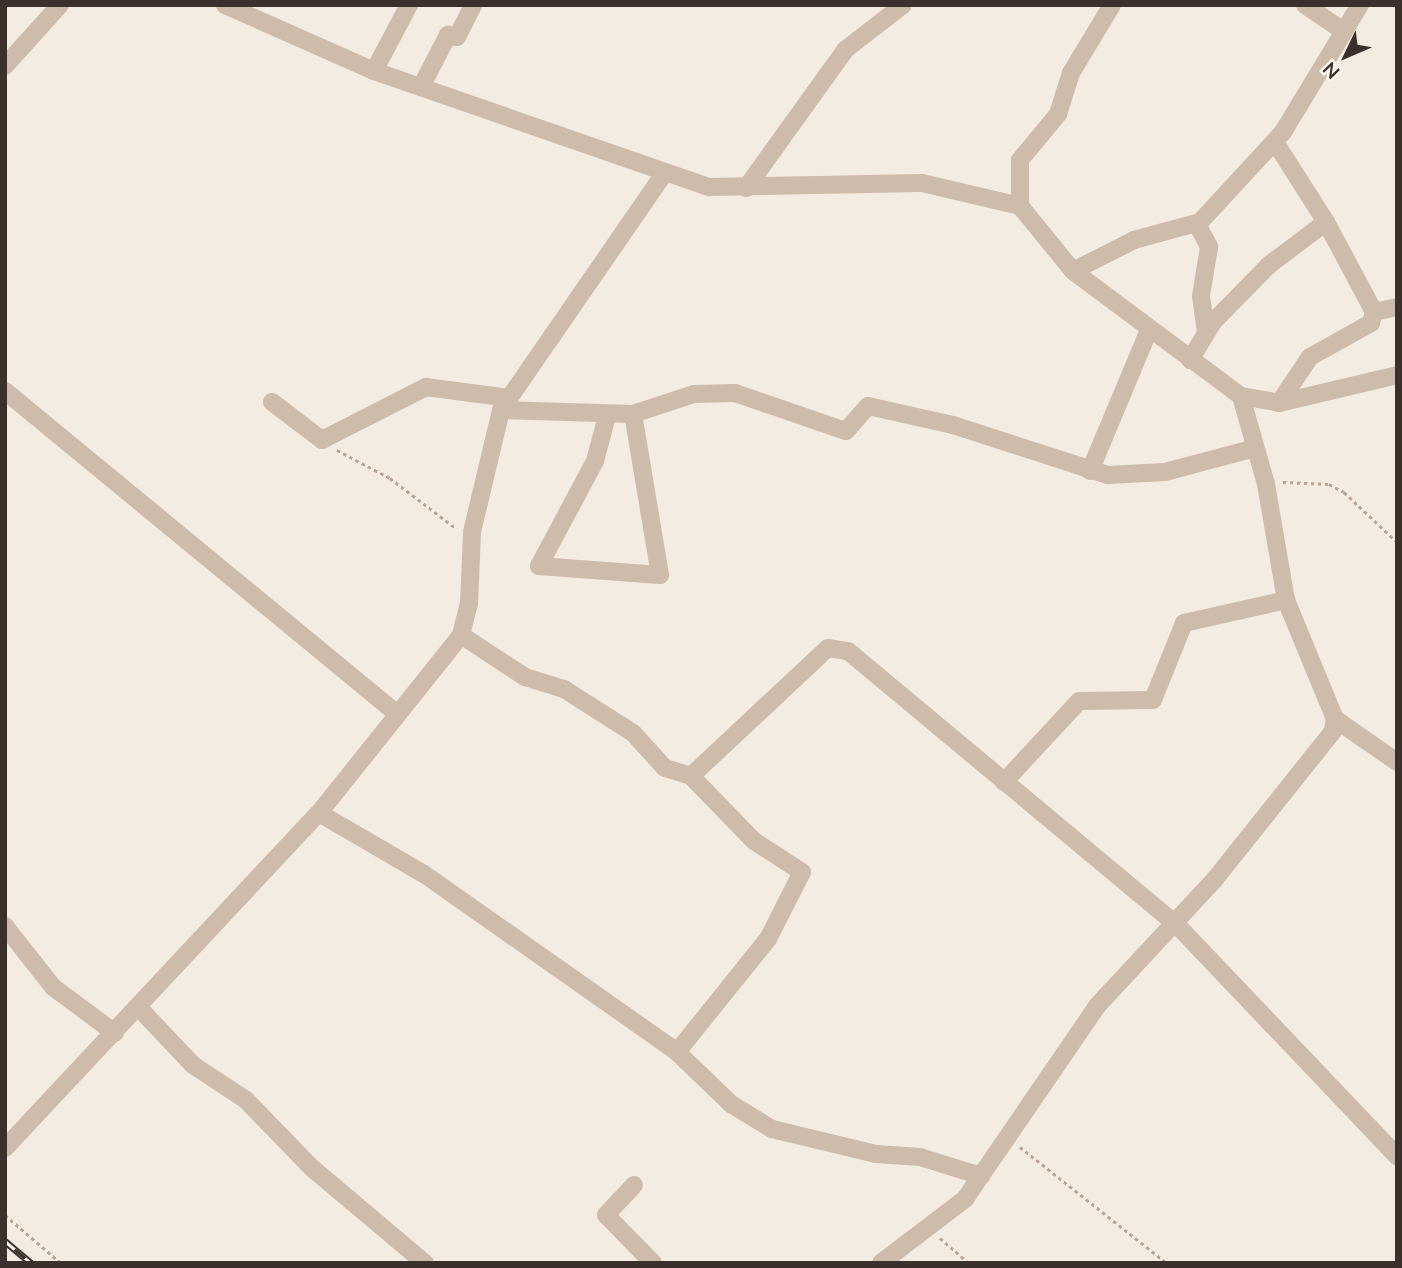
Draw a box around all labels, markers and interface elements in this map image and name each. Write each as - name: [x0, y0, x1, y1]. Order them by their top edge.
- north arrow: [1311, 21, 1381, 91]
- text: N: [1317, 57, 1345, 84]

